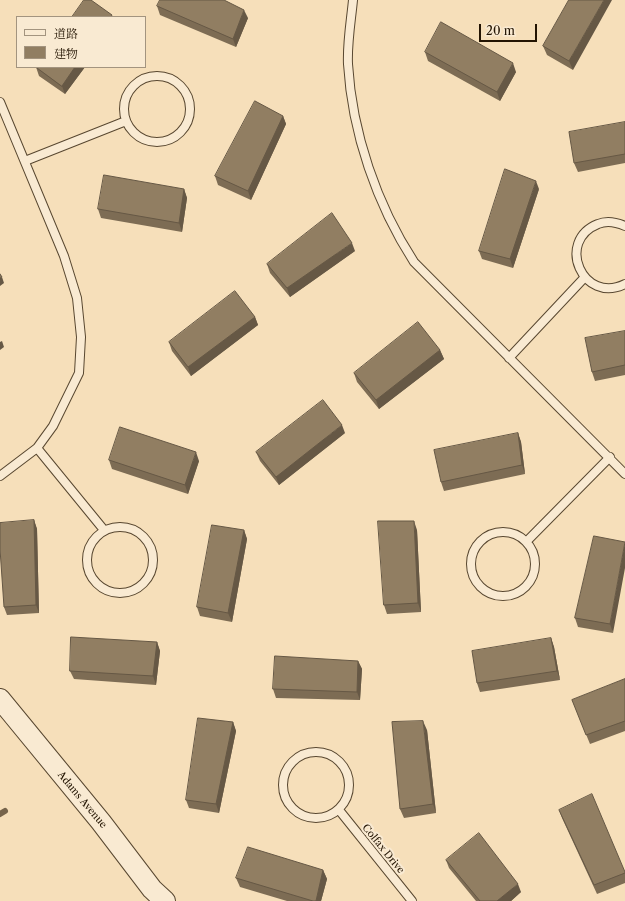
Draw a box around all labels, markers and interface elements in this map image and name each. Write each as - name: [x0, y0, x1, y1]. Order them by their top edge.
- legend: [16, 16, 146, 68]
- scale bar: [481, 16, 539, 42]
- text: 20 m: [486, 23, 515, 38]
- text: 道路: [54, 26, 78, 41]
- text: 建物: [54, 46, 78, 61]
- street label: Adams Avenue: [55, 769, 109, 831]
- street label: Colfax Drive: [359, 822, 407, 876]

